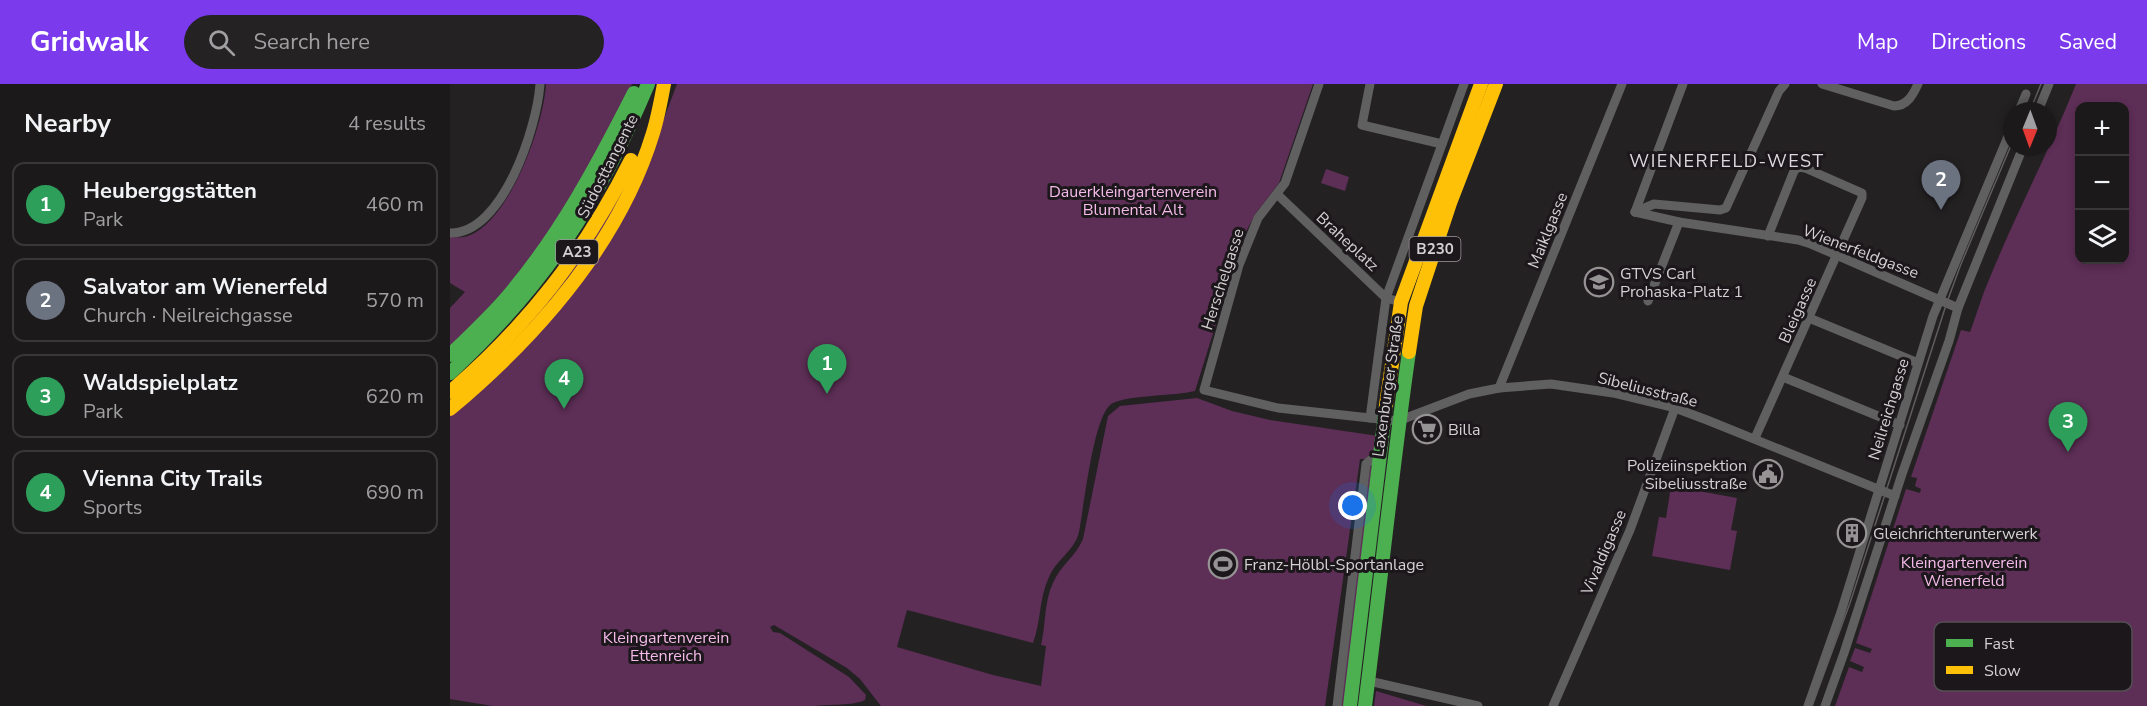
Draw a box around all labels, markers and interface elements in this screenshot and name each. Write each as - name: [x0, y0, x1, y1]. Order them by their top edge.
- search box: [184, 15, 604, 69]
- text: Gridwalk: [30, 23, 148, 61]
- icon: search: [205, 26, 238, 59]
- text: Search here: [253, 27, 370, 57]
- text: Map: [1857, 28, 1898, 56]
- text: Directions: [1931, 28, 2026, 56]
- text: Saved: [2059, 28, 2117, 56]
- north arrow: [2003, 102, 2057, 156]
- map controls: [2075, 102, 2129, 264]
- button: +: [2075, 102, 2129, 156]
- text: Nearby: [24, 106, 111, 141]
- text: 4 results: [348, 110, 426, 137]
- street label: Südosttangente: [572, 111, 644, 222]
- district label: WIENERFELD-WEST: [1629, 149, 1825, 173]
- button: −: [2075, 156, 2129, 210]
- pin: 2: [1922, 160, 1960, 210]
- text: Heuberggstätten: [83, 176, 257, 206]
- park label: Dauerkleingartenverein Blumental Alt: [1049, 181, 1217, 221]
- street label: Maiklgasse: [1523, 189, 1573, 272]
- text: 1: [40, 191, 52, 218]
- text: 460 m: [366, 191, 424, 218]
- text: Park: [83, 206, 123, 233]
- street label: Braheplatz: [1311, 207, 1383, 276]
- button: layers: [2075, 210, 2129, 264]
- street label: Wienerfeldgasse: [1799, 220, 1922, 284]
- street label: Herschelgasse: [1196, 226, 1250, 333]
- road number: B230: [1410, 237, 1460, 261]
- road number: A23: [556, 240, 598, 264]
- place label: GTVS Carl Prohaska-Platz 1: [1620, 263, 1743, 303]
- school or university icon: GTVS Carl Prohaska-Platz 1: [1583, 266, 1615, 298]
- text: Salvator am Wienerfeld: [83, 272, 328, 302]
- street label: Bleigasse: [1774, 274, 1822, 347]
- text: 2: [40, 287, 52, 314]
- text: 570 m: [366, 287, 424, 314]
- text: Church · Neilreichgasse: [83, 302, 293, 329]
- street label: Laxenburger Straße: [1367, 314, 1409, 458]
- pin: 1: [808, 344, 847, 394]
- street label: Neilreichgasse: [1863, 356, 1915, 463]
- pin: 4: [544, 360, 584, 409]
- street label: Sibeliusstraße: [1596, 367, 1700, 413]
- text: Waldspielplatz: [83, 368, 238, 398]
- text: 3: [40, 383, 52, 410]
- text: 620 m: [366, 383, 424, 410]
- text: Park: [83, 398, 123, 425]
- pin: 3: [2048, 402, 2088, 452]
- supermarket icon: Billa: [1411, 413, 1443, 445]
- place label: Billa: [1448, 419, 1480, 441]
- place label: Polizeiinspektion Sibeliusstraße: [1627, 455, 1747, 495]
- public building icon: Polizeiinspektion Sibeliusstraße: [1752, 458, 1784, 490]
- text: Vienna City Trails: [83, 464, 262, 494]
- text: 4: [40, 479, 52, 506]
- text: 690 m: [366, 479, 424, 506]
- your location: [1338, 491, 1367, 520]
- text: Sports: [83, 494, 142, 521]
- street label: Vivaldigasse: [1576, 506, 1632, 599]
- building icon: Gleichrichterunterwerk: [1836, 517, 1868, 549]
- place label: Gleichrichterunterwerk: [1873, 523, 2039, 545]
- sports icon: Franz-Hölbl-Sportanlage: [1207, 548, 1239, 580]
- park label: Kleingartenverein Wienerfeld: [1901, 552, 2027, 592]
- place label: Franz-Hölbl-Sportanlage: [1244, 554, 1424, 576]
- legend: [1934, 622, 2132, 691]
- park label: Kleingartenverein Ettenreich: [603, 627, 729, 667]
- text: Fast: [1984, 633, 2015, 655]
- text: Slow: [1984, 660, 2021, 682]

